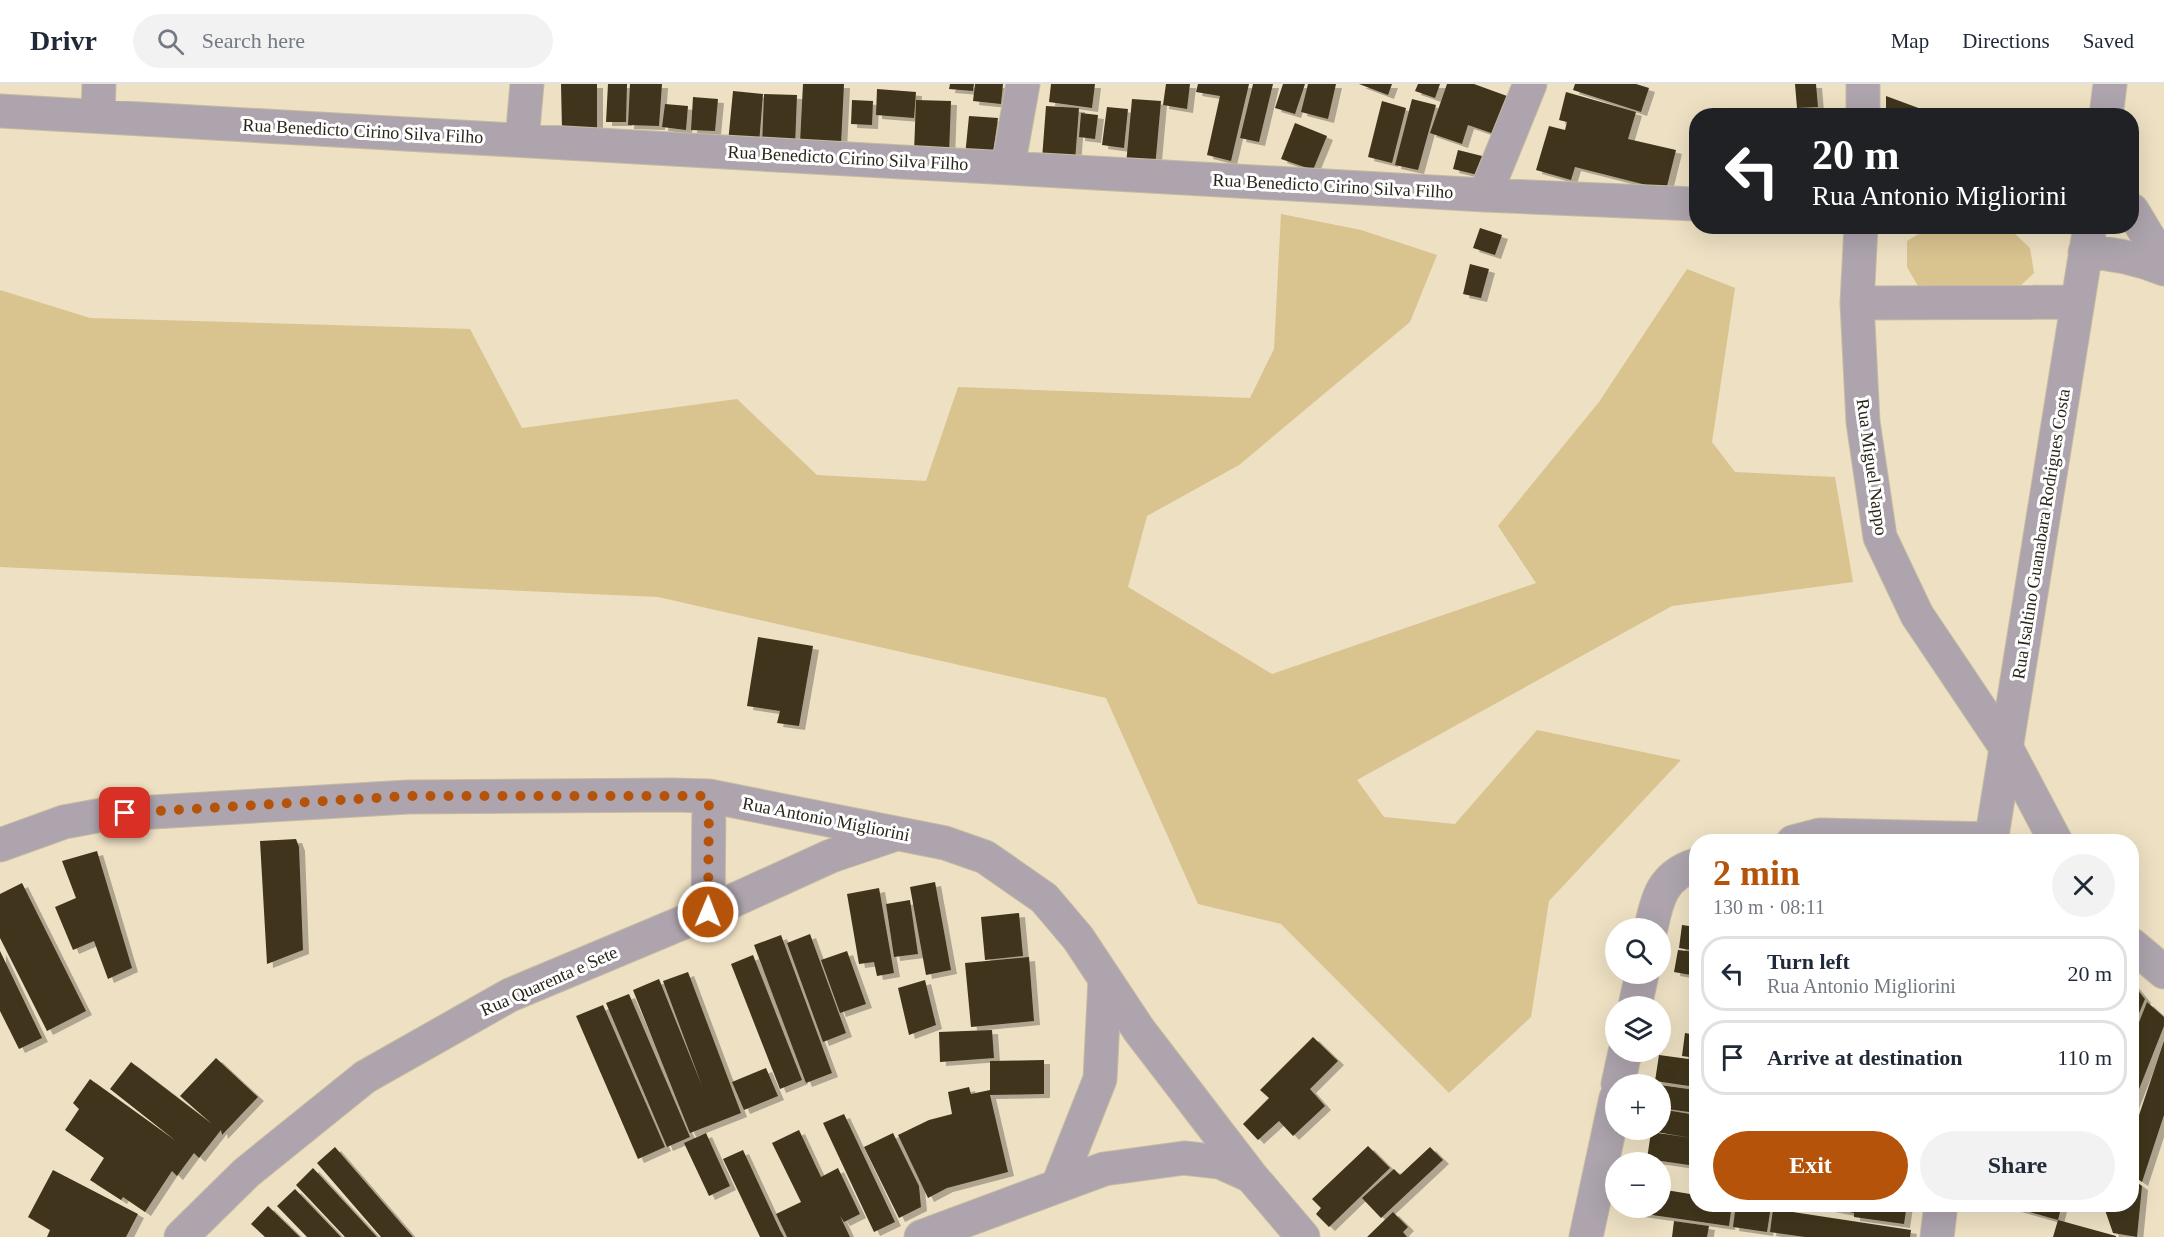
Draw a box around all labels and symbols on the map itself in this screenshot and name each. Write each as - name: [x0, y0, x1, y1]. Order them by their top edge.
- street label: Rua Benedicto Cirino Silva Filho: [242, 115, 484, 147]
- street label: Rua Benedicto Cirino Silva Filho: [727, 142, 969, 174]
- street label: Rua Benedicto Cirino Silva Filho: [1212, 170, 1454, 202]
- street label: Rua Isaltino Guanabara Rodrigues Costa: [2008, 387, 2074, 681]
- street label: Rua Miguel Nappo: [1852, 397, 1892, 537]
- pin: [99, 787, 150, 838]
- street label: Rua Antonio Migliorini: [741, 793, 911, 845]
- position arrow: [676, 880, 740, 944]
- street label: Rua Quarenta e Sete: [478, 942, 620, 1020]

